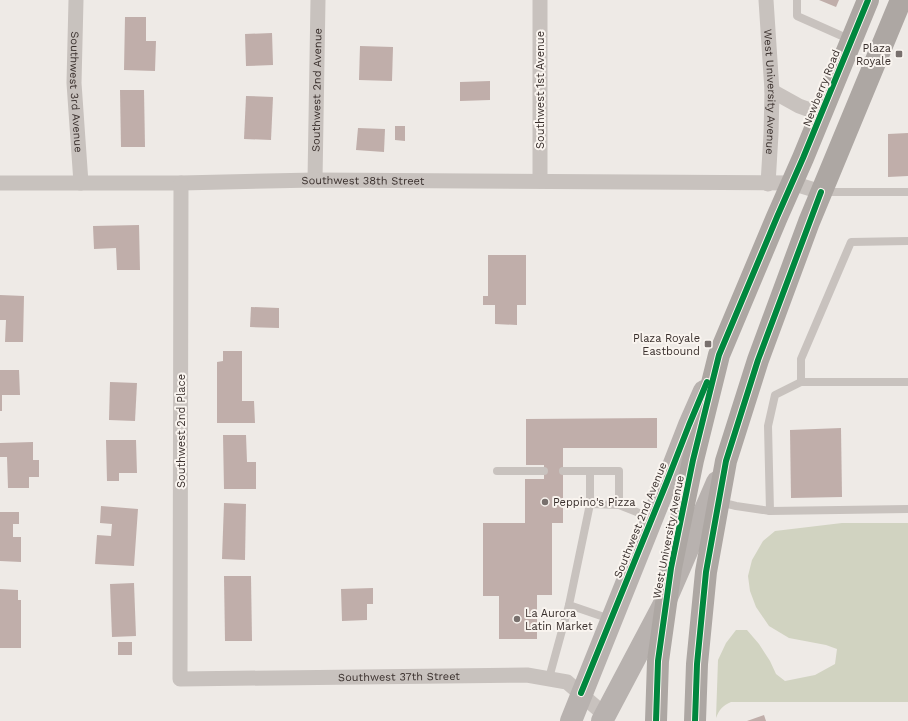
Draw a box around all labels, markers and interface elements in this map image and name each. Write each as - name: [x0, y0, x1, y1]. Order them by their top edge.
- street label: Southwest 2nd Avenue: [309, 28, 325, 152]
- street label: West University Avenue: [761, 29, 778, 155]
- street label: Southwest 3rd Avenue: [67, 31, 85, 153]
- street label: Southwest 1st Avenue: [534, 31, 547, 149]
- place label: Plaza Royale: [856, 42, 891, 68]
- street label: Newberry Road: [800, 48, 843, 128]
- marker: Plaza Royale: [894, 49, 904, 59]
- street label: Southwest 38th Street: [301, 174, 425, 188]
- place label: Plaza Royale Eastbound: [633, 332, 700, 358]
- marker: Plaza Royale Eastbound: [703, 339, 713, 349]
- street label: Southwest 2nd Place: [175, 374, 188, 488]
- street label: Southwest 2nd Avenue: [611, 460, 670, 580]
- street label: West University Avenue: [650, 474, 687, 600]
- place label: Peppino's Pizza: [553, 496, 635, 509]
- marker: Peppino's Pizza: [540, 497, 550, 507]
- place label: La Aurora Latin Market: [525, 607, 593, 633]
- marker: La Aurora Latin Market: [512, 614, 522, 624]
- street label: Southwest 37th Street: [338, 670, 460, 684]

